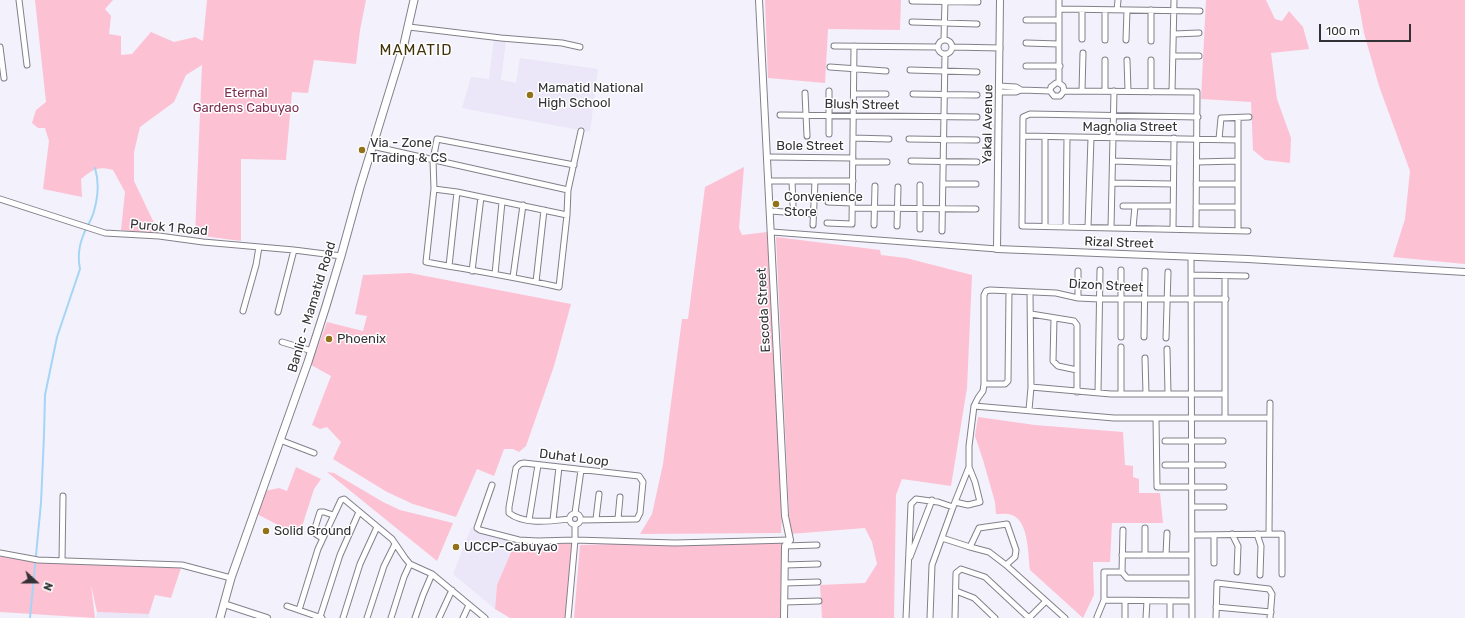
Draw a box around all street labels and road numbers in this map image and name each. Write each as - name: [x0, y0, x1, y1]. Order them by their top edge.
- street label: Yakal Avenue: [980, 84, 996, 164]
- street label: Blush Street: [824, 97, 900, 113]
- street label: Magnolia Street: [1083, 119, 1177, 135]
- street label: Bole Street: [776, 138, 844, 154]
- street label: Purok 1 Road: [130, 217, 208, 239]
- street label: Rizal Street: [1084, 234, 1154, 252]
- street label: Banlic - Mamatid Road: [285, 240, 339, 374]
- street label: Escoda Street: [754, 267, 774, 353]
- street label: Dizon Street: [1068, 276, 1144, 296]
- street label: Duhat Loop: [538, 446, 610, 470]

